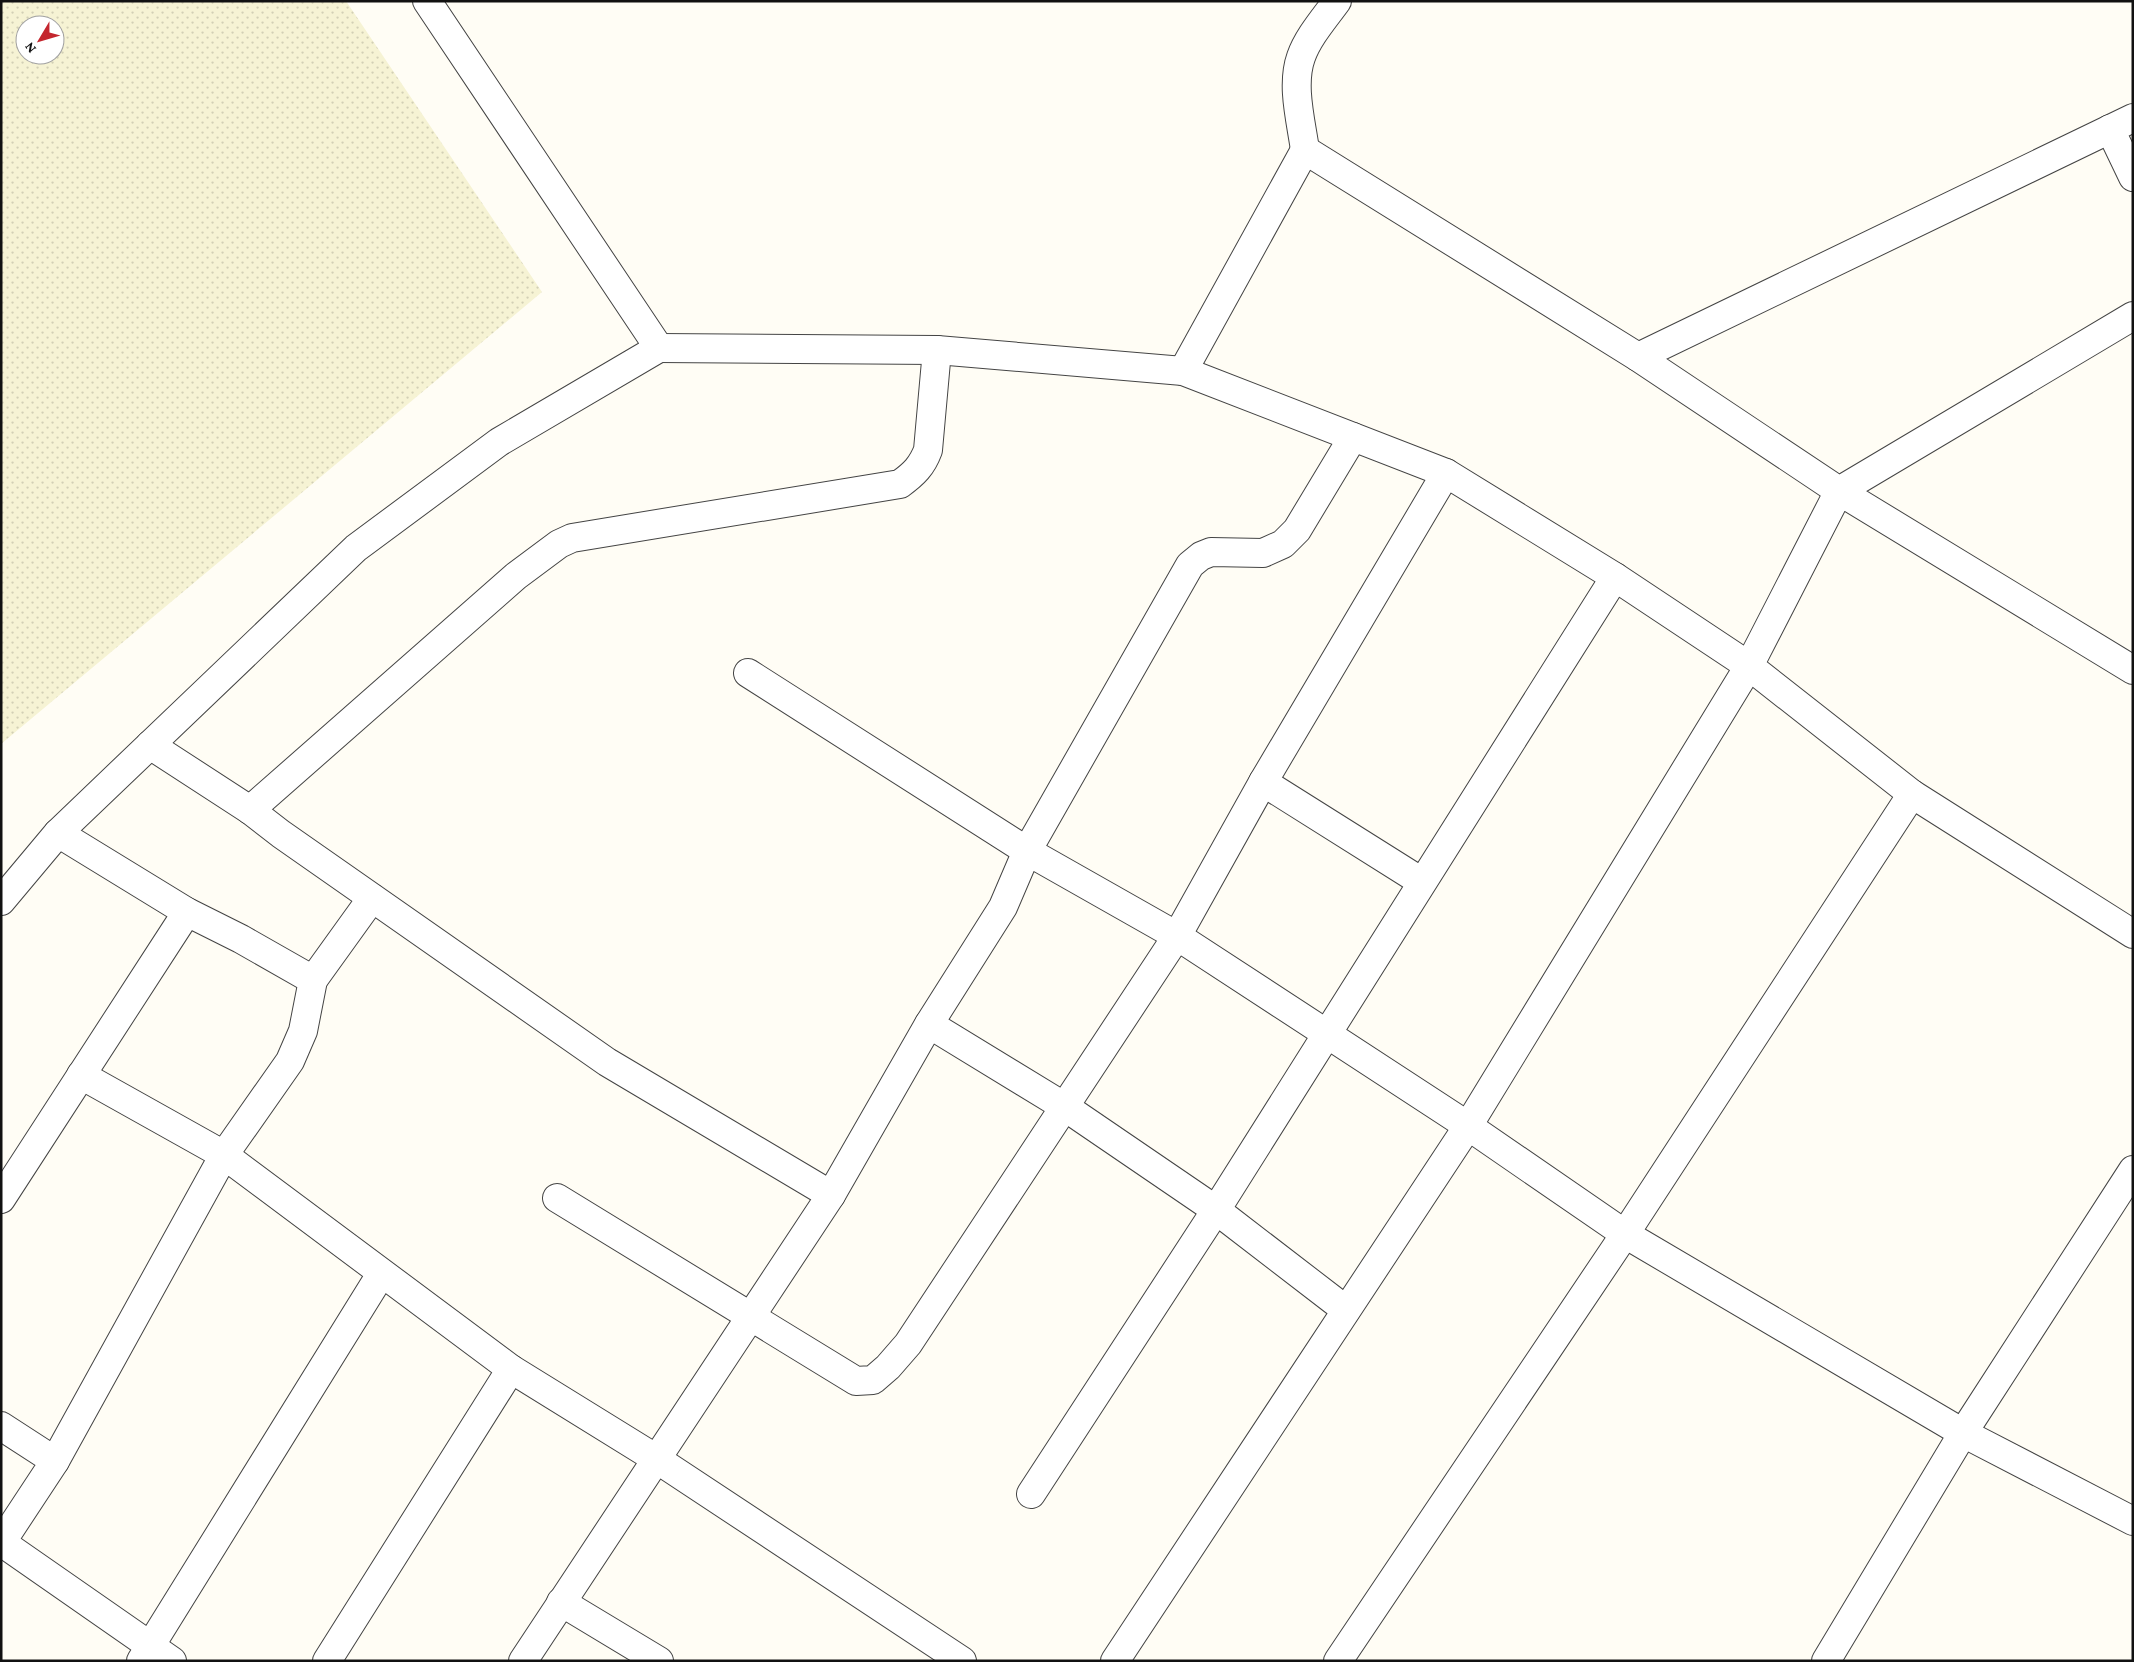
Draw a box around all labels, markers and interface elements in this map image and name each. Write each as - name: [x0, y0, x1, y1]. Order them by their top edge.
- north arrow: [15, 15, 65, 65]
- text: N: [20, 39, 39, 57]

